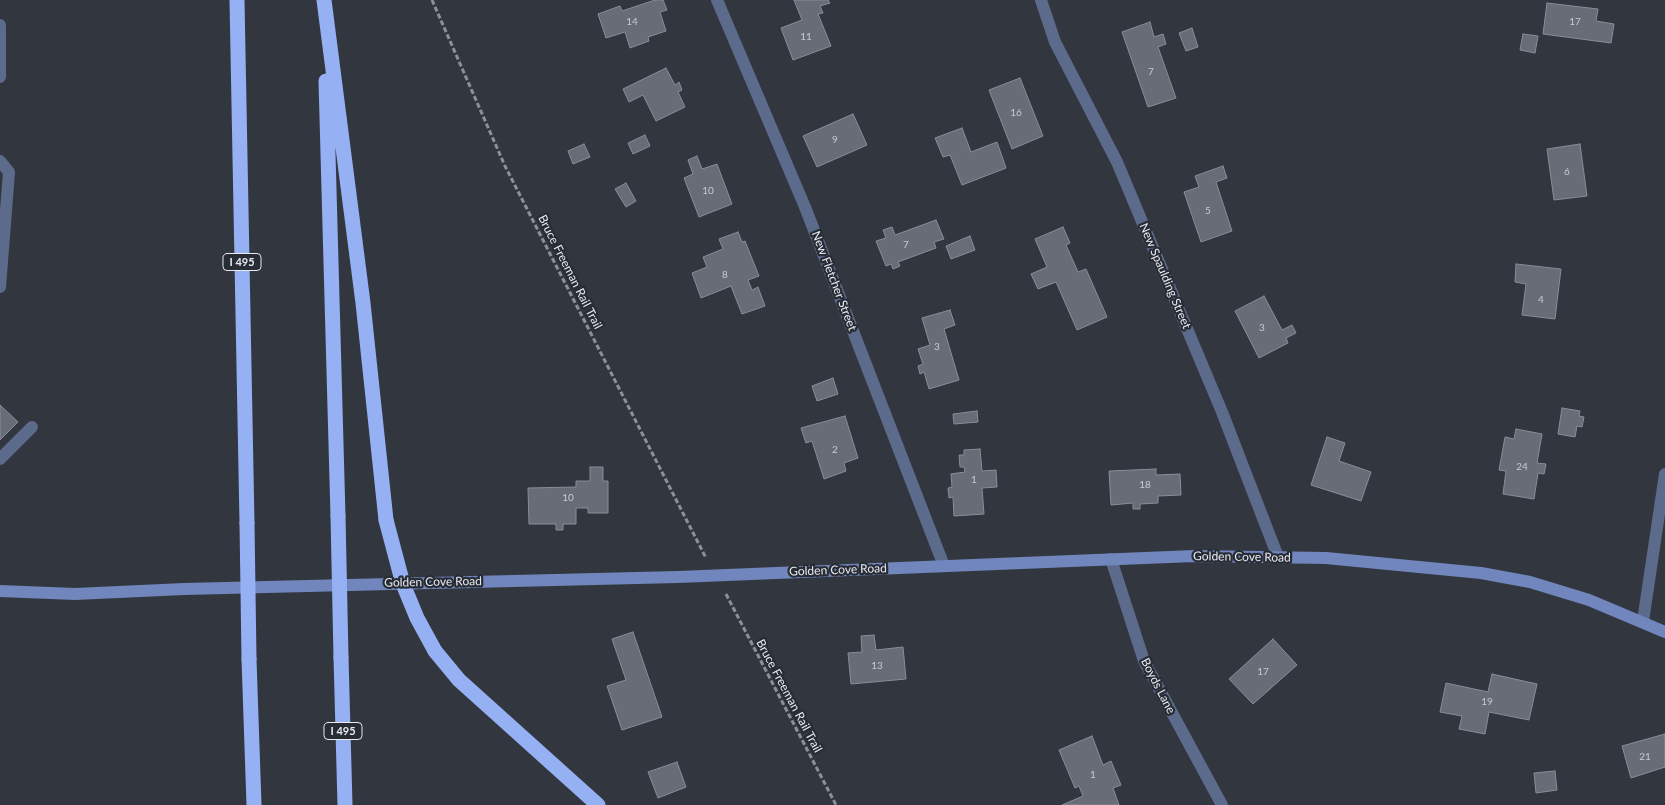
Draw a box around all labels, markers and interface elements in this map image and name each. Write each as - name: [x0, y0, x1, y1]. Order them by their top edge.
- house number: 14: [626, 16, 638, 28]
- house number: 17: [1569, 16, 1581, 28]
- house number: 11: [800, 31, 812, 43]
- house number: 7: [1148, 66, 1154, 78]
- house number: 16: [1010, 107, 1022, 119]
- house number: 9: [832, 134, 838, 146]
- house number: 6: [1564, 166, 1570, 178]
- house number: 10: [702, 185, 714, 197]
- house number: 5: [1205, 205, 1211, 217]
- street label: Bruce Freeman Rail Trail: [535, 212, 605, 332]
- street label: New Spaulding Street: [1136, 221, 1194, 331]
- street label: New Fletcher Street: [808, 229, 860, 333]
- house number: 7: [903, 239, 909, 251]
- road number: I 495: [223, 253, 261, 270]
- house number: 8: [722, 269, 728, 281]
- house number: 4: [1538, 294, 1544, 306]
- house number: 3: [1259, 322, 1265, 334]
- house number: 3: [934, 341, 940, 353]
- house number: 2: [832, 444, 838, 456]
- house number: 24: [1516, 461, 1528, 473]
- house number: 1: [971, 474, 977, 486]
- house number: 18: [1139, 479, 1151, 491]
- house number: 10: [562, 492, 574, 504]
- street label: Golden Cove Road: [1193, 549, 1291, 565]
- street label: Golden Cove Road: [789, 561, 887, 579]
- street label: Golden Cove Road: [384, 574, 482, 590]
- street label: Bruce Freeman Rail Trail: [753, 637, 825, 755]
- street label: Boyds Lane: [1138, 656, 1178, 716]
- house number: 13: [871, 660, 883, 672]
- house number: 17: [1257, 666, 1269, 678]
- house number: 19: [1481, 696, 1493, 708]
- road number: I 495: [324, 722, 362, 739]
- house number: 21: [1639, 751, 1651, 763]
- house number: 1: [1090, 769, 1096, 781]

